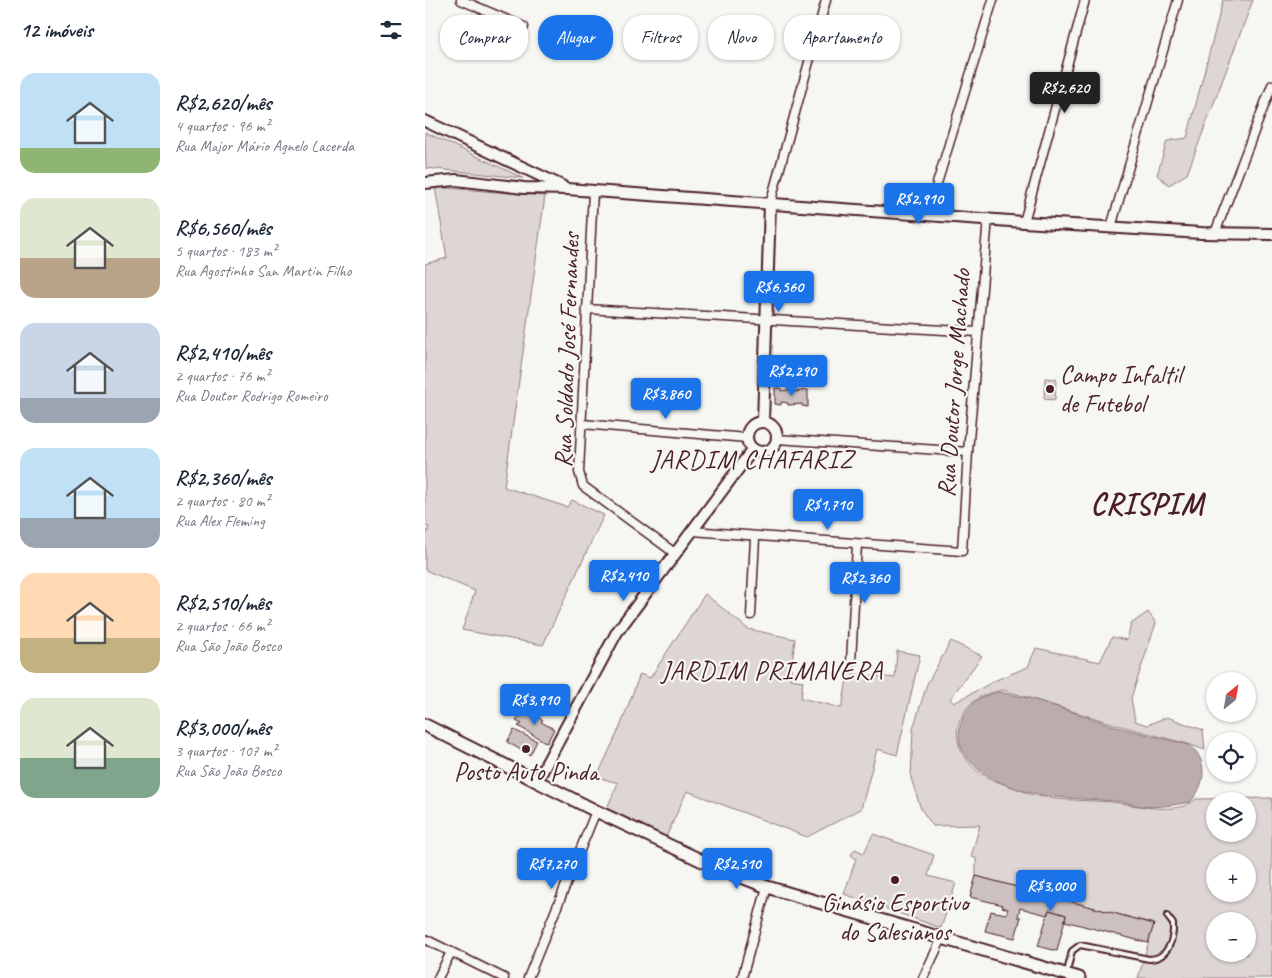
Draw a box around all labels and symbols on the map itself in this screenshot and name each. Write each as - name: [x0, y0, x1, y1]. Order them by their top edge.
- pin: R$2,620: [1019, 72, 1111, 114]
- pin: R$2,910: [873, 182, 965, 225]
- street label: Rua Soldado José Fernandes: [547, 230, 587, 468]
- street label: Rua Doutor Jorge Machado: [930, 267, 978, 498]
- pin: R$6,560: [733, 270, 825, 313]
- pin: R$2,290: [746, 354, 838, 397]
- place label: Campo Infaltil de Futebol: [1060, 359, 1186, 420]
- pin: R$3,860: [620, 378, 712, 420]
- marker: Campo Infaltil de Futebol: [1044, 383, 1056, 395]
- district label: JARDIM CHAFARIZ: [648, 443, 857, 476]
- district label: CRISPIM: [1090, 485, 1207, 523]
- pin: R$1,710: [782, 488, 874, 531]
- pin: R$2,410: [578, 560, 670, 602]
- pin: R$2,360: [819, 562, 911, 604]
- district label: JARDIM PRIMAVERA: [659, 654, 884, 687]
- north arrow: [1206, 672, 1256, 722]
- pin: R$3,910: [489, 684, 581, 726]
- marker: Posto Auto Pinda: [520, 743, 532, 755]
- place label: Posto Auto Pinda: [454, 756, 601, 788]
- pin: R$7,270: [506, 848, 598, 890]
- pin: R$2,510: [691, 848, 783, 890]
- pin: R$3,000: [1005, 870, 1097, 912]
- marker: Ginásio Esportivo do Salesianos: [889, 874, 901, 886]
- place label: Ginásio Esportivo do Salesianos: [822, 887, 971, 948]

